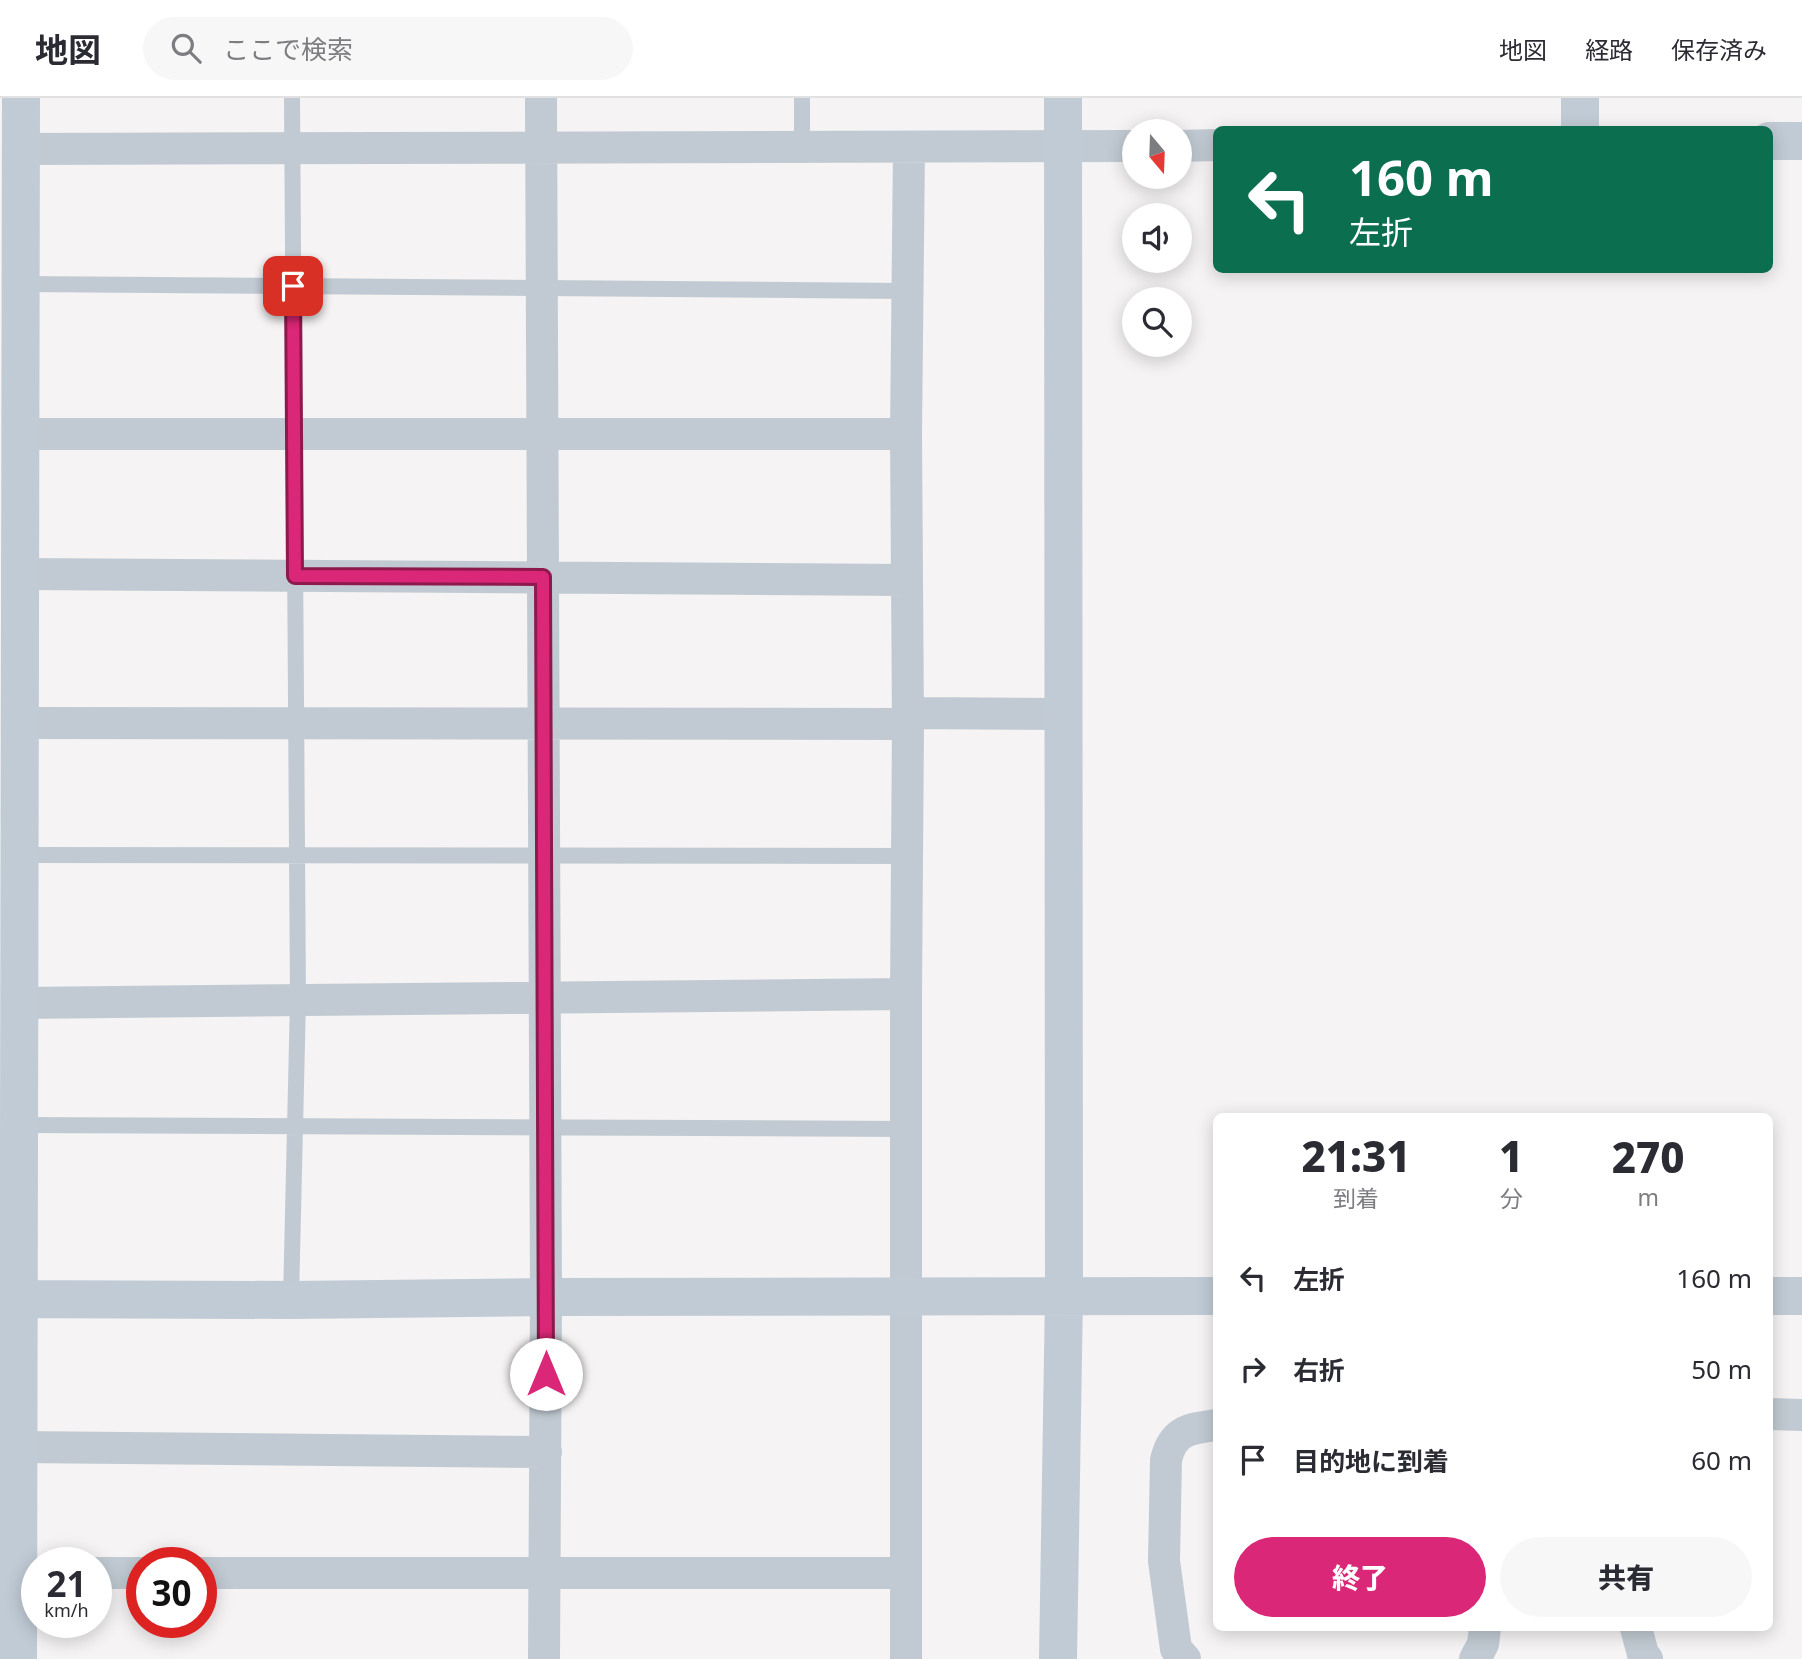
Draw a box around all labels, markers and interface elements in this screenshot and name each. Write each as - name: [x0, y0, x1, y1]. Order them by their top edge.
- search box: [143, 17, 633, 80]
- text: 地図: [35, 27, 101, 72]
- icon: search: [167, 29, 205, 67]
- text: ここで検索: [223, 31, 353, 67]
- text: 地図: [1499, 33, 1547, 66]
- text: 経路: [1585, 33, 1633, 66]
- text: 保存済み: [1671, 33, 1767, 66]
- north arrow: [1122, 119, 1192, 189]
- map controls: [1122, 119, 1192, 357]
- text: 160 m: [1349, 144, 1494, 210]
- icon: left: [1234, 154, 1325, 245]
- button: sound: [1122, 203, 1192, 273]
- text: 左折: [1349, 210, 1413, 253]
- pin: [263, 256, 323, 316]
- icon: arrive: [274, 267, 312, 305]
- button: search: [1122, 287, 1192, 357]
- text: 21:31: [1301, 1127, 1411, 1184]
- text: 1: [1499, 1127, 1523, 1184]
- text: 270: [1612, 1128, 1685, 1185]
- text: m: [1637, 1181, 1659, 1213]
- text: 到着: [1333, 1182, 1379, 1214]
- text: 分: [1500, 1182, 1523, 1214]
- icon: left: [1234, 1259, 1272, 1297]
- text: 160 m: [1676, 1260, 1752, 1296]
- text: 左折: [1293, 1261, 1345, 1297]
- position arrow: [509, 1337, 583, 1411]
- icon: right: [1234, 1350, 1272, 1388]
- text: 50 m: [1691, 1351, 1752, 1387]
- text: 右折: [1293, 1352, 1345, 1388]
- icon: arrive: [1234, 1441, 1272, 1479]
- text: 60 m: [1691, 1442, 1752, 1478]
- text: 目的地に到着: [1293, 1443, 1449, 1479]
- button: 終了: [1234, 1537, 1486, 1617]
- button: 共有: [1500, 1537, 1752, 1617]
- speed limit sign: 30: [126, 1547, 217, 1638]
- text: 21: [46, 1560, 87, 1607]
- text: km/h: [44, 1598, 89, 1622]

